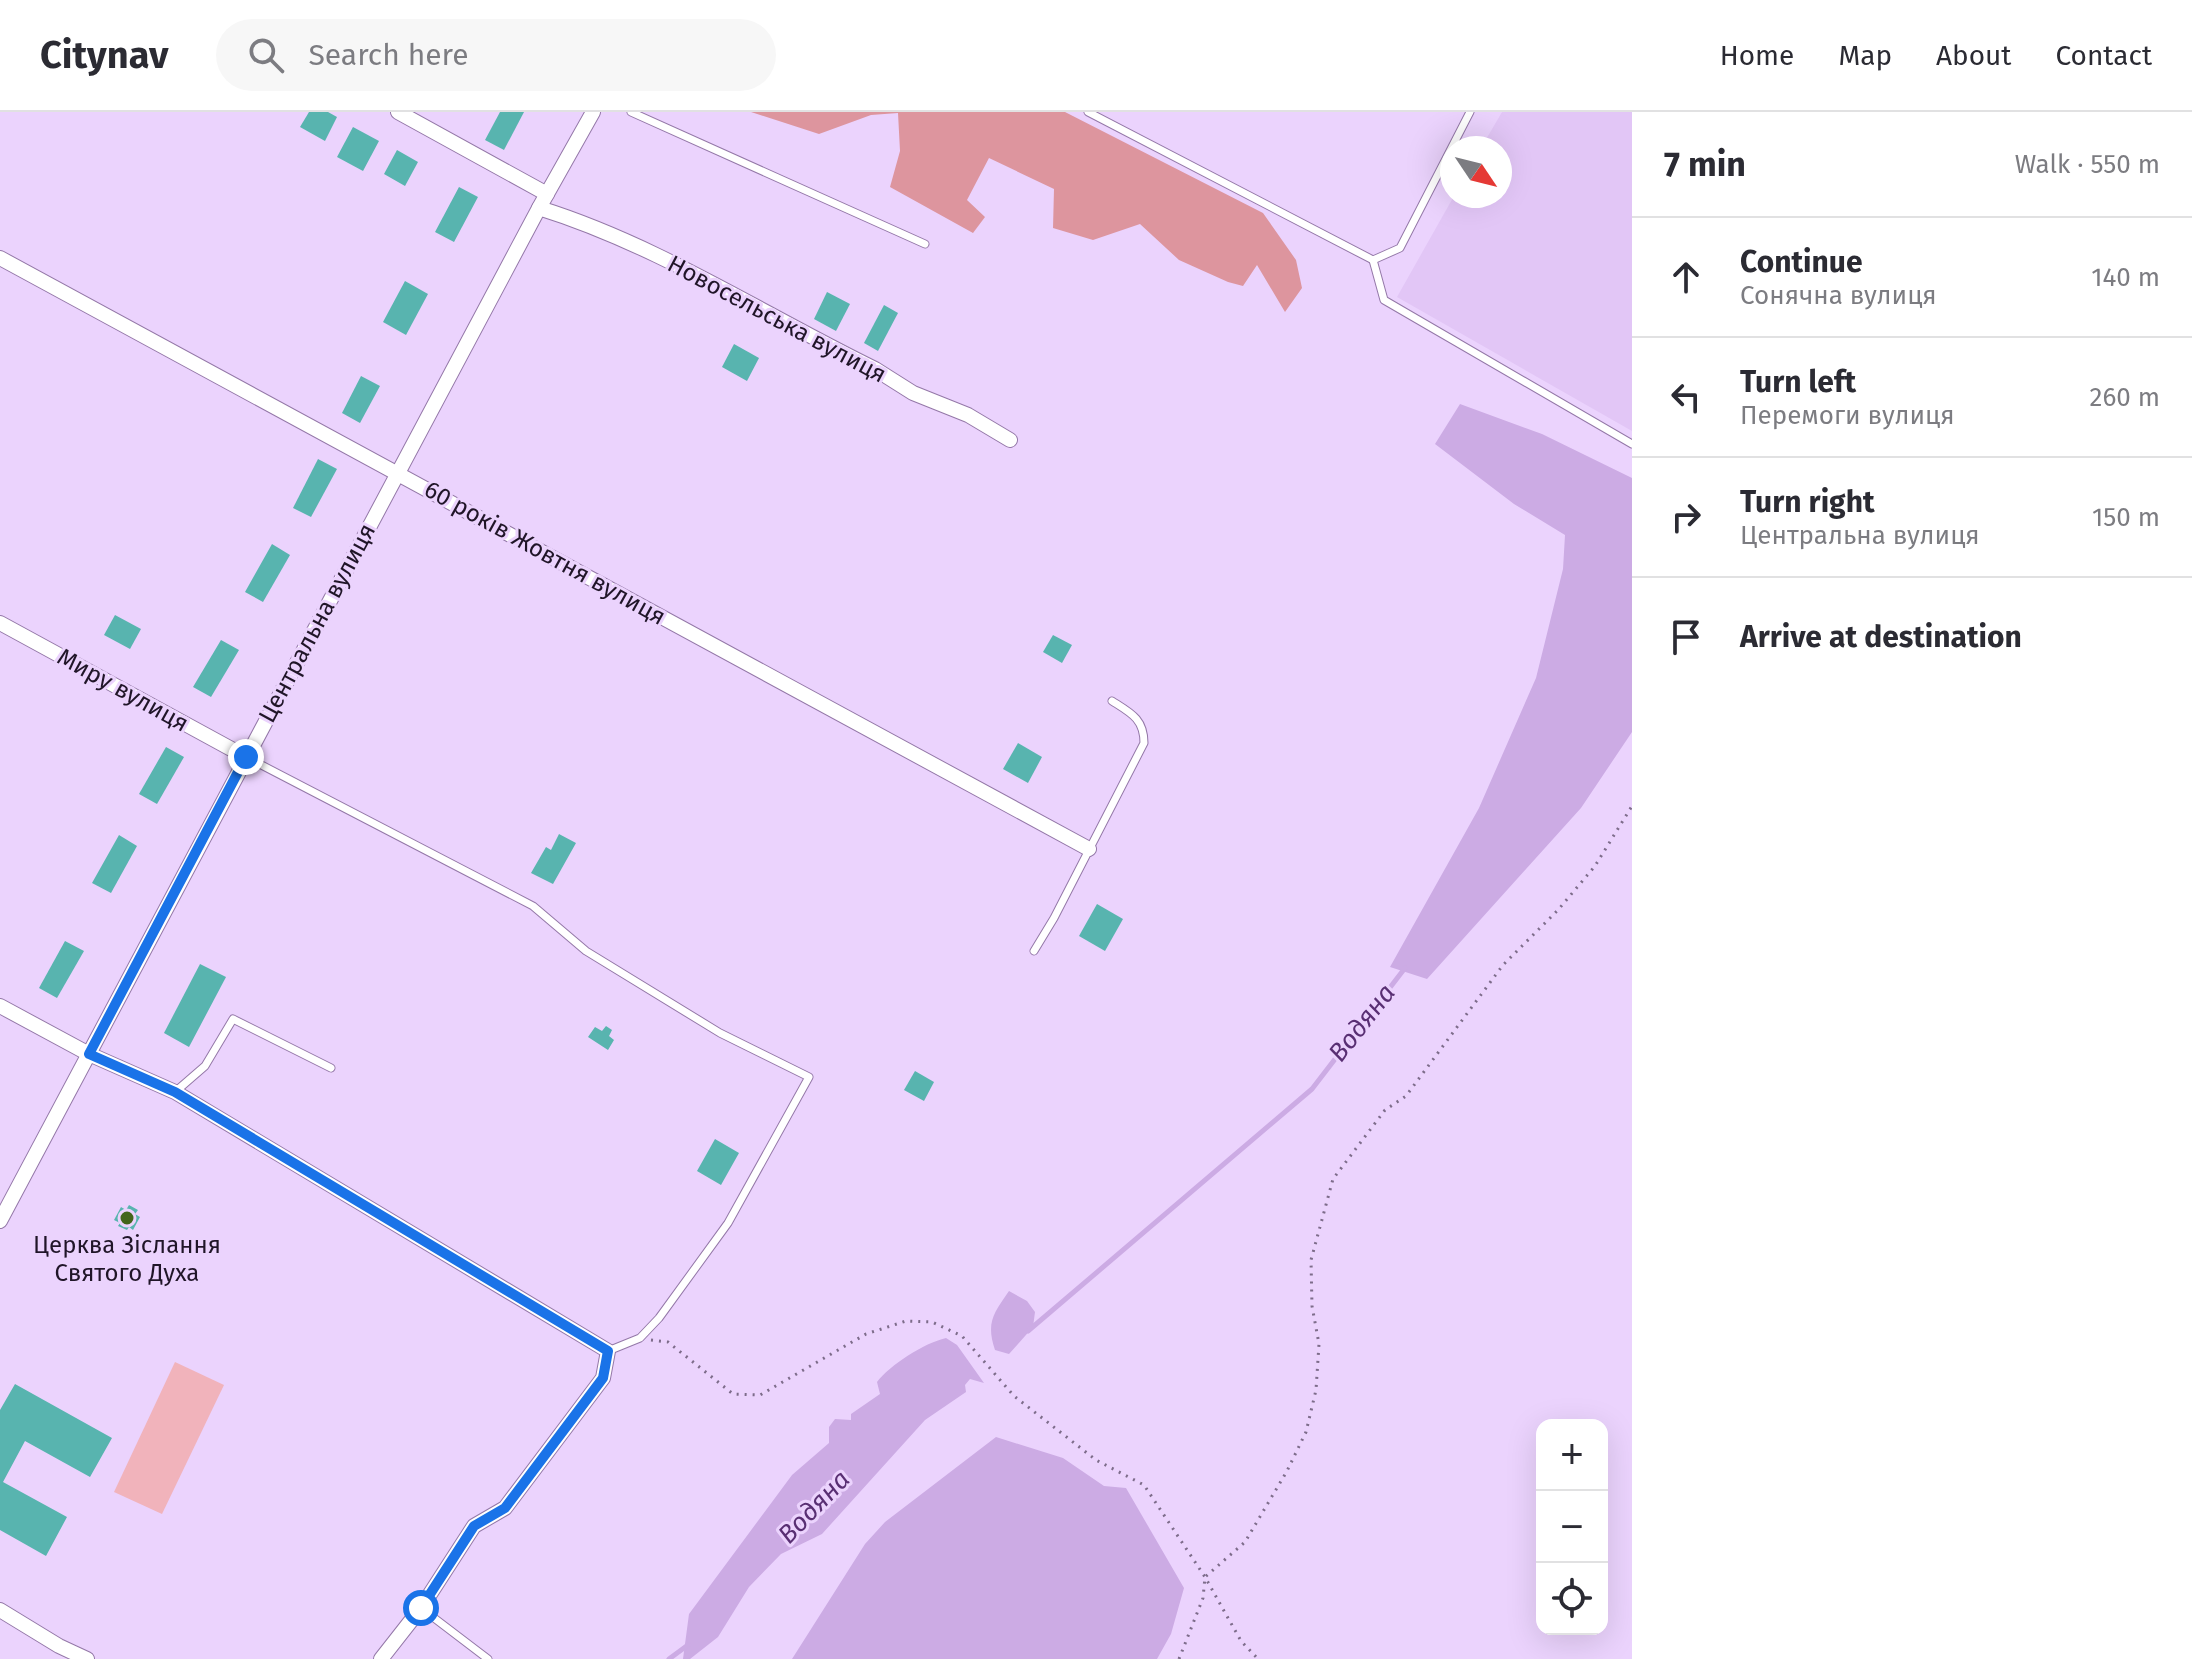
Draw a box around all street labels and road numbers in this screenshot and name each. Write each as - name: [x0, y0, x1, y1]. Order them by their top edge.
- street label: Новосельська вулиця: [663, 249, 891, 389]
- street label: 60 років Жовтня вулиця: [420, 475, 670, 631]
- street label: Центральна вулиця: [253, 519, 381, 727]
- street label: Миру вулиця: [53, 642, 193, 738]

